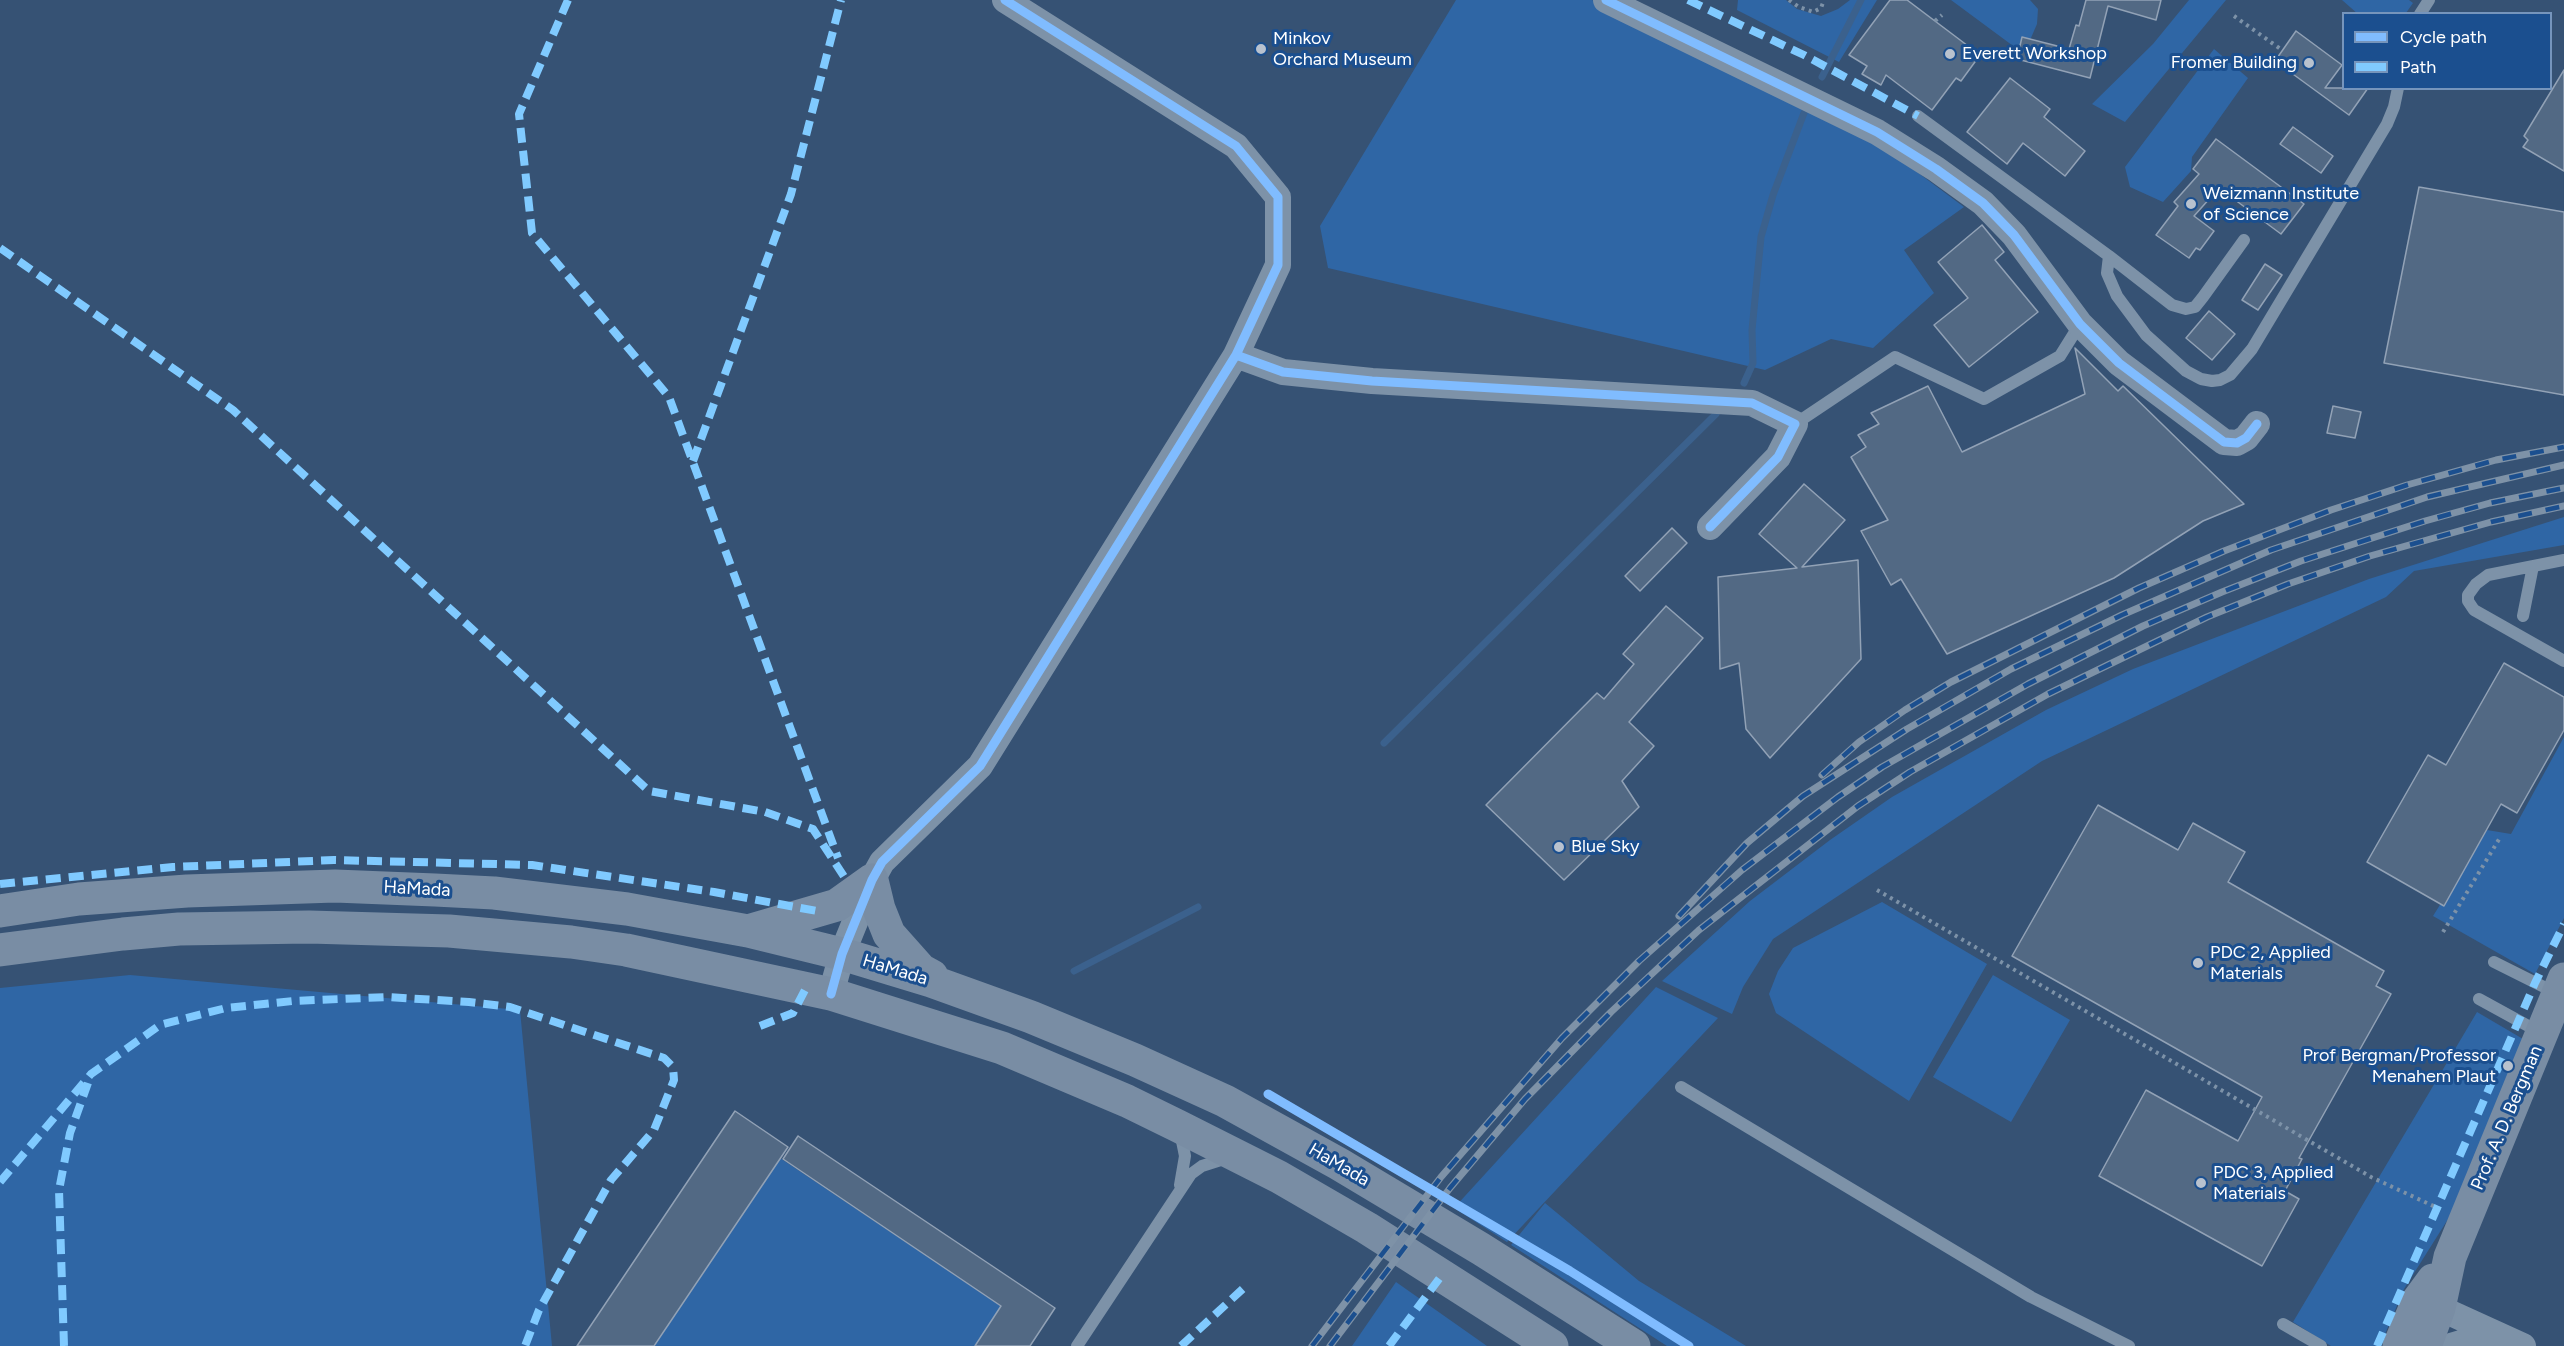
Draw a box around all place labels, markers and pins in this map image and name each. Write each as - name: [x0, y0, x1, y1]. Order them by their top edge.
- place label: Minkov Orchard Museum: [1273, 28, 1412, 70]
- marker: Minkov Orchard Museum: [1254, 42, 1268, 56]
- place label: Everett Workshop: [1962, 43, 2107, 65]
- marker: Everett Workshop: [1943, 47, 1957, 61]
- place label: Fromer Building: [2171, 52, 2297, 74]
- marker: Fromer Building: [2302, 56, 2316, 70]
- place label: Weizmann Institute of Science: [2203, 183, 2359, 226]
- marker: Weizmann Institute of Science: [2184, 197, 2198, 211]
- place label: Blue Sky: [1571, 836, 1640, 858]
- marker: Blue Sky: [1552, 840, 1566, 854]
- place label: PDC 2, Applied Materials: [2210, 942, 2331, 984]
- marker: PDC 2, Applied Materials: [2191, 956, 2205, 970]
- place label: Prof Bergman/Professor Menahem Plaut: [2302, 1045, 2496, 1088]
- marker: Prof Bergman/Professor Menahem Plaut: [2501, 1059, 2515, 1073]
- place label: PDC 3, Applied Materials: [2213, 1162, 2334, 1204]
- marker: PDC 3, Applied Materials: [2194, 1176, 2208, 1190]

